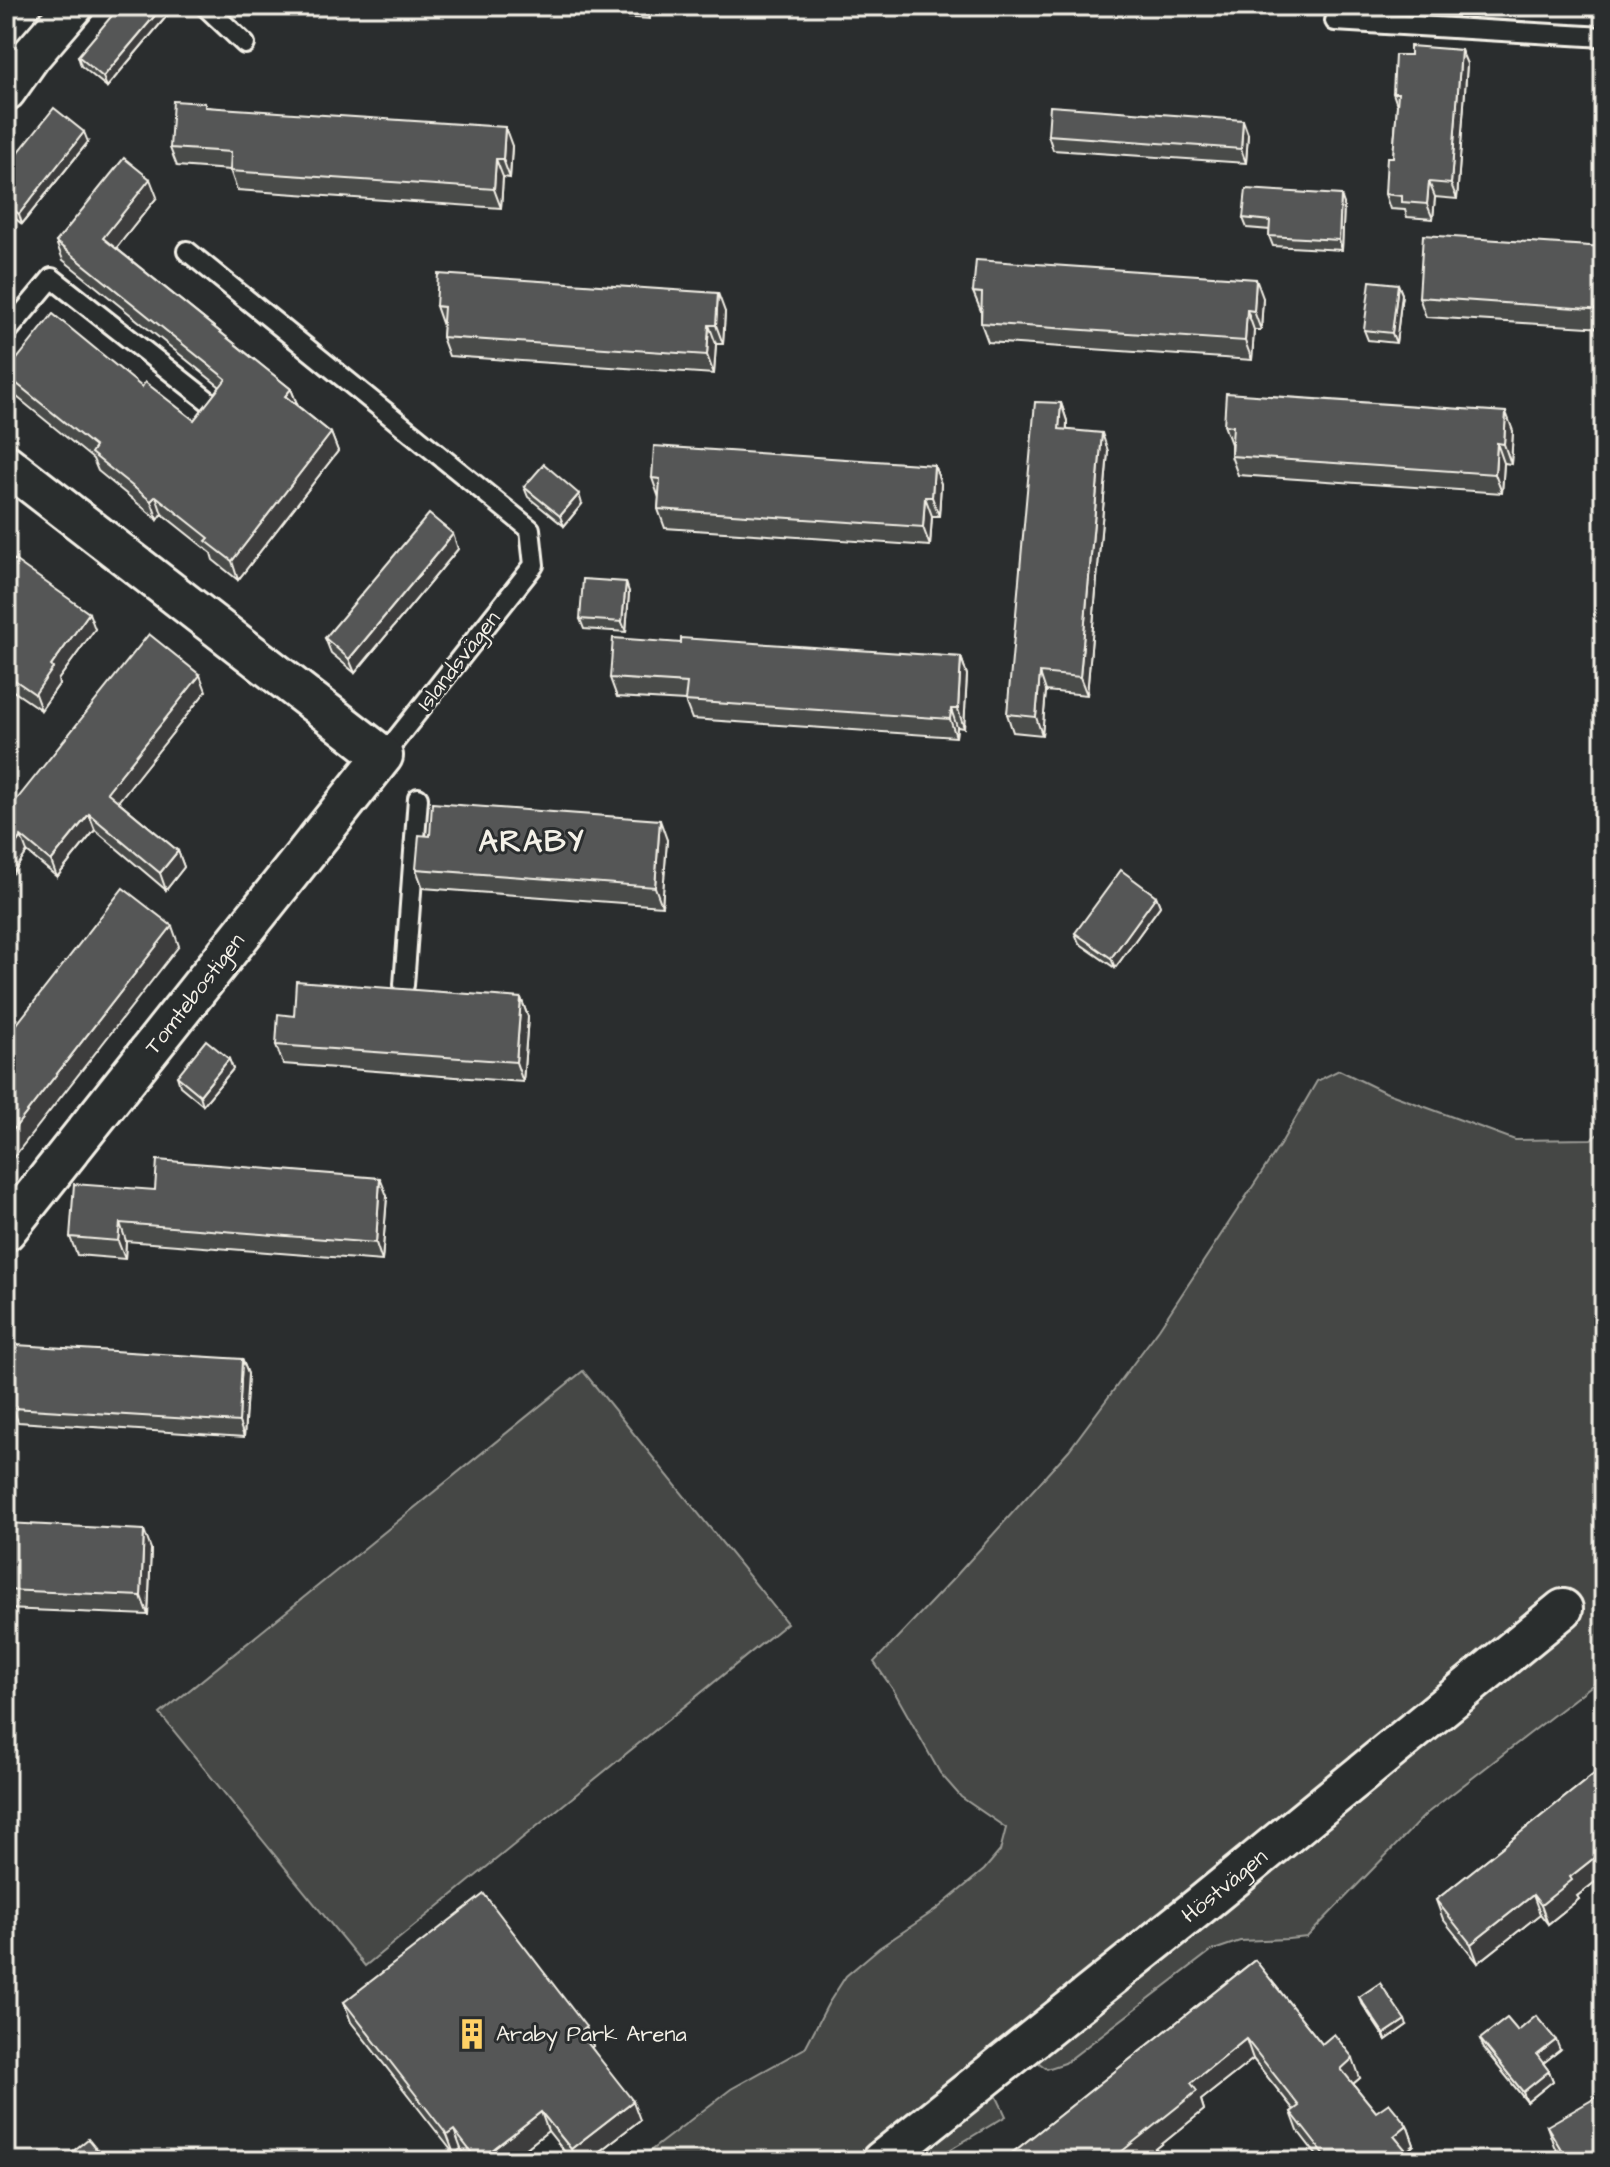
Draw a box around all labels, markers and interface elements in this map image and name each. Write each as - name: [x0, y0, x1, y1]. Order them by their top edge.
- street label: Islandsvägen: [410, 604, 509, 718]
- district label: ARABY: [478, 821, 586, 863]
- street label: Tomtebostigen: [138, 927, 253, 1062]
- street label: Höstvägen: [1175, 1841, 1274, 1930]
- building icon: Araby Park Arena: [455, 2017, 489, 2051]
- place label: Araby Park Arena: [496, 2019, 687, 2051]

